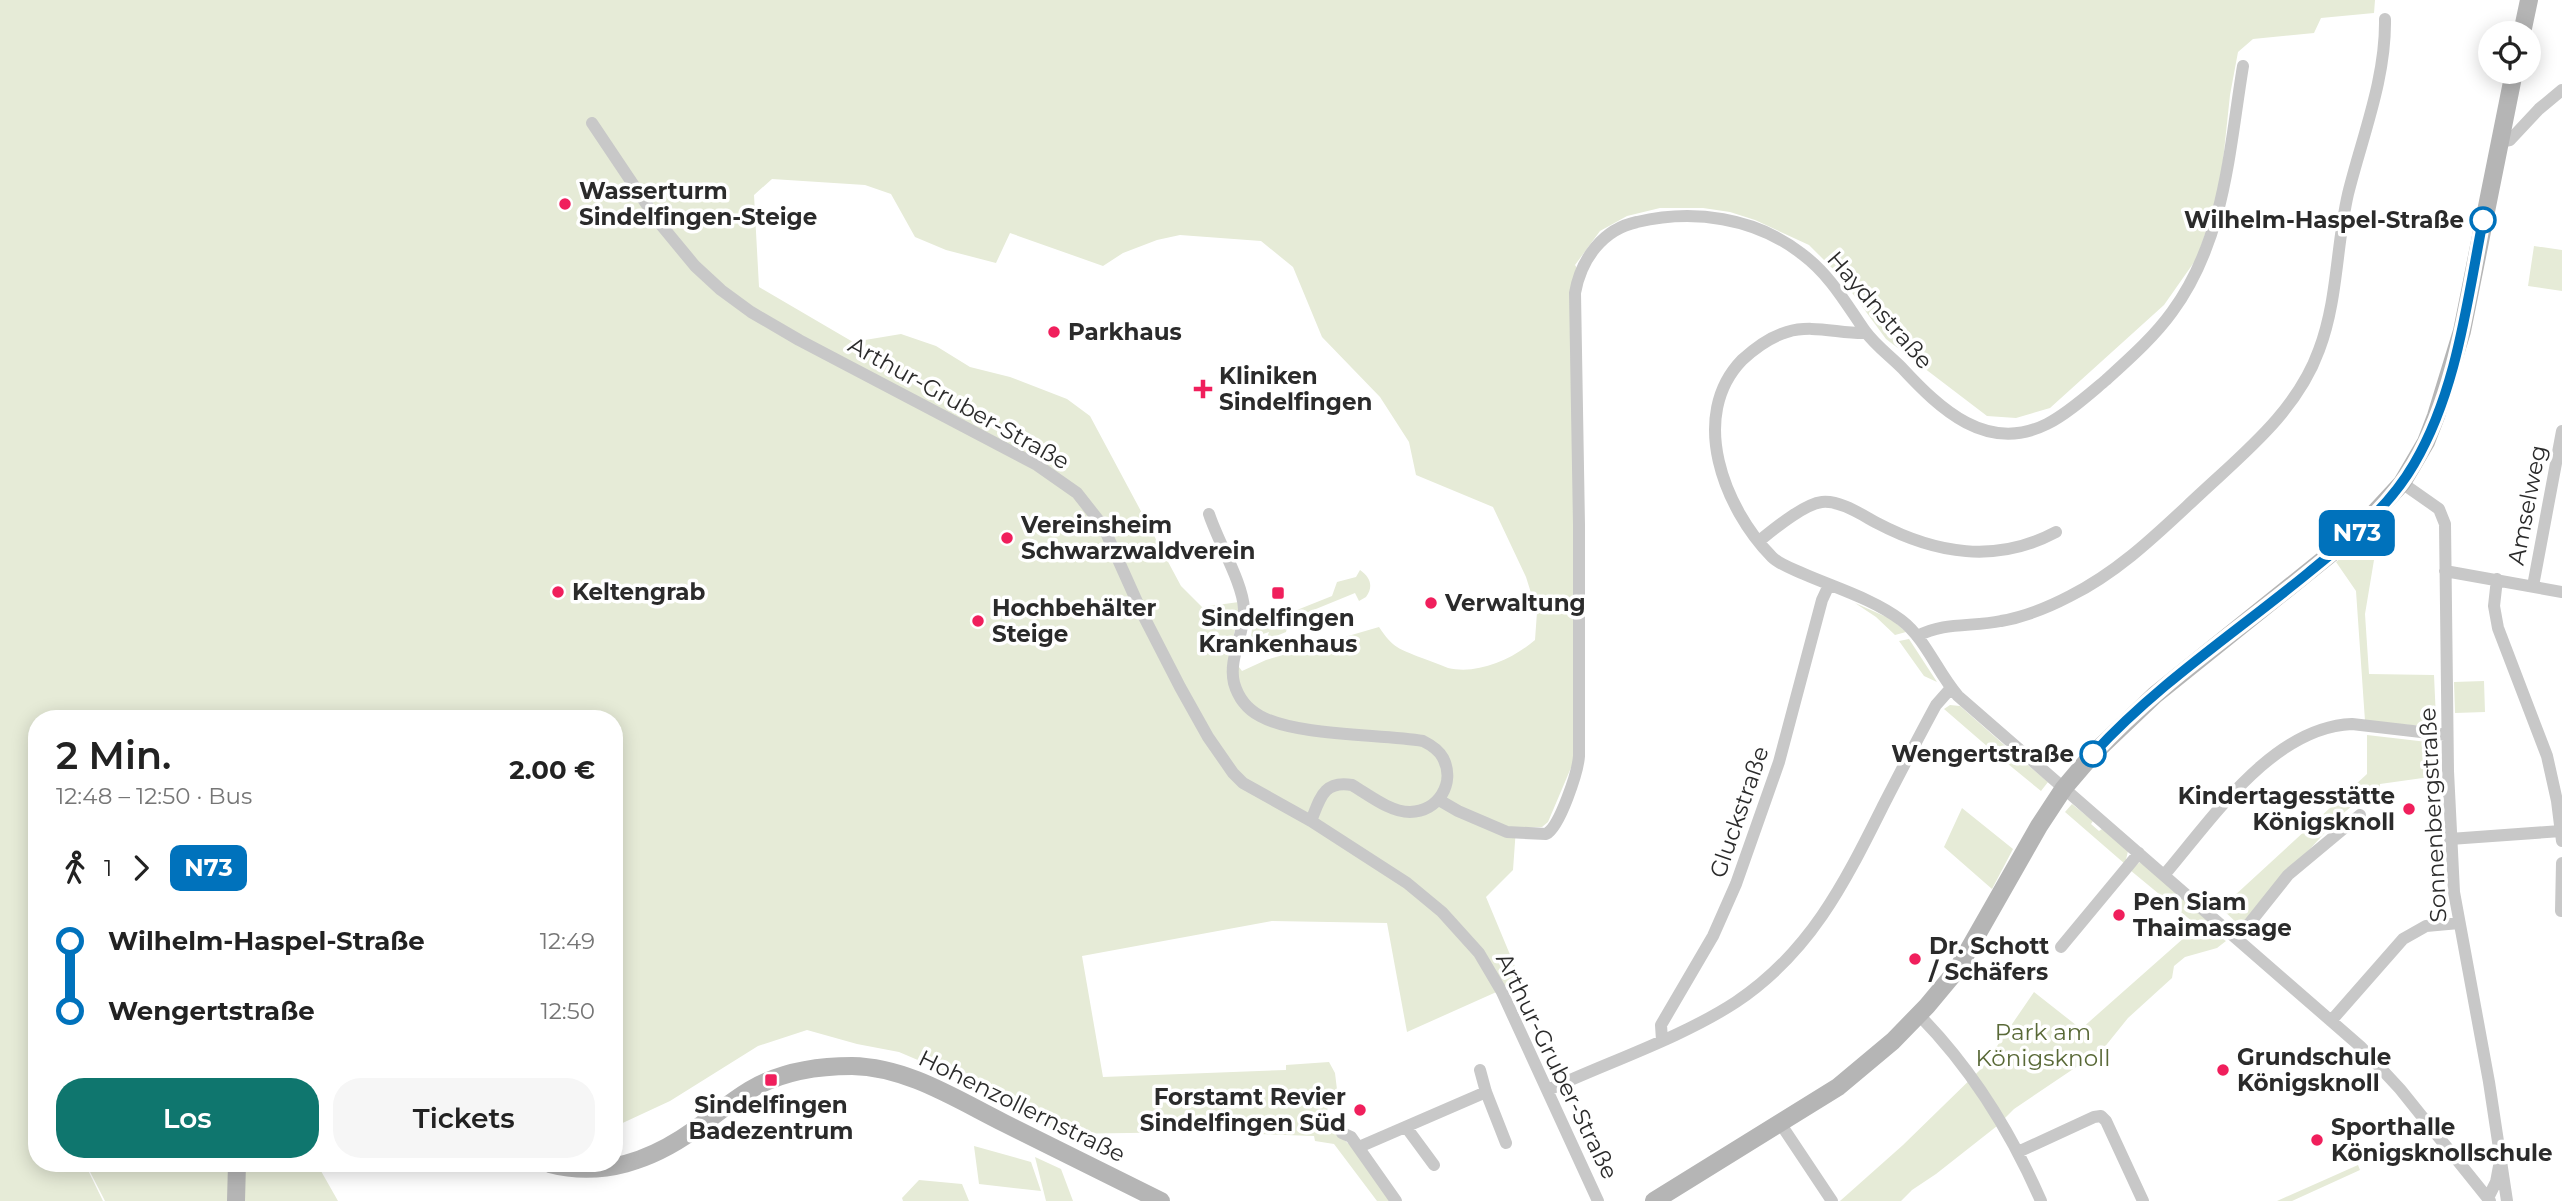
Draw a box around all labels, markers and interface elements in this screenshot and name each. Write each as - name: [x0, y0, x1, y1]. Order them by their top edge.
- map controls: [2478, 21, 2541, 84]
- button: locate: [2478, 21, 2541, 84]
- place label: Wasserturm Sindelfingen-Steige: [579, 177, 817, 231]
- marker: Wasserturm Sindelfingen-Steige: [557, 196, 573, 212]
- place label: Wilhelm-Haspel-Straße: [2184, 206, 2464, 234]
- marker: Wilhelm-Haspel-Straße: [2470, 207, 2496, 233]
- street label: Haydnstraße: [1821, 245, 1939, 375]
- place label: Parkhaus: [1068, 318, 1182, 346]
- marker: Parkhaus: [1046, 324, 1062, 340]
- street label: Arthur-Gruber-Straße: [844, 331, 1074, 475]
- place label: Kliniken Sindelfingen: [1219, 362, 1372, 416]
- marker: Kliniken Sindelfingen: [1193, 379, 1213, 399]
- street label: Amselweg: [2502, 443, 2552, 567]
- line badge: N73: [2317, 510, 2397, 556]
- place label: Vereinsheim Schwarzwaldverein: [1020, 511, 1255, 565]
- text: N73: [2333, 518, 2381, 547]
- marker: Vereinsheim Schwarzwaldverein: [999, 530, 1015, 546]
- place label: Keltengrab: [572, 578, 705, 606]
- marker: Keltengrab: [550, 584, 566, 600]
- marker: Sindelfingen Krankenhaus: [1270, 585, 1286, 601]
- place label: Verwaltung: [1444, 589, 1586, 617]
- place label: Hochbehälter Steige: [992, 594, 1157, 648]
- marker: Verwaltung: [1423, 595, 1439, 611]
- place label: Sindelfingen Krankenhaus: [1199, 604, 1357, 658]
- marker: Hochbehälter Steige: [970, 613, 986, 629]
- street label: Sonnenbergstraße: [2413, 707, 2453, 923]
- text: 2 Min.: [56, 732, 171, 779]
- place label: Wengertstraße: [1891, 740, 2074, 768]
- marker: Wengertstraße: [2080, 741, 2106, 767]
- street label: Gluckstraße: [1703, 743, 1775, 881]
- text: 2.00 €: [509, 754, 595, 786]
- text: 12:48 – 12:50 · Bus: [56, 782, 252, 810]
- place label: Kindertagesstätte Königsknoll: [2178, 782, 2395, 836]
- marker: Kindertagesstätte Königsknoll: [2401, 801, 2417, 817]
- icon: walk: [56, 849, 94, 887]
- icon: forward: [122, 849, 160, 887]
- text: N73: [184, 853, 233, 882]
- text: 1: [104, 854, 112, 882]
- place label: Pen Siam Thaimassage: [2133, 888, 2292, 942]
- marker: Pen Siam Thaimassage: [2111, 907, 2127, 923]
- text: Wilhelm-Haspel-Straße: [108, 925, 425, 957]
- text: 12:49: [540, 927, 595, 955]
- place label: Dr. Schott / Schäfers: [1928, 932, 2049, 986]
- street label: Arthur-Gruber-Straße: [1490, 948, 1624, 1184]
- marker: Dr. Schott / Schäfers: [1907, 951, 1923, 967]
- text: Wengertstraße: [108, 995, 315, 1027]
- text: 12:50: [541, 997, 595, 1025]
- park label: Park am Königsknoll: [1976, 1018, 2110, 1072]
- place label: Grundschule Königsknoll: [2237, 1043, 2391, 1097]
- street label: Hohenzollernstraße: [914, 1044, 1130, 1168]
- marker: Grundschule Königsknoll: [2215, 1062, 2231, 1078]
- marker: Sindelfingen Badezentrum: [763, 1072, 779, 1088]
- button: Los: [56, 1078, 319, 1158]
- button: Tickets: [333, 1078, 595, 1158]
- place label: Forstamt Revier Sindelfingen Süd: [1140, 1083, 1346, 1137]
- place label: Sindelfingen Badezentrum: [689, 1091, 853, 1145]
- marker: Forstamt Revier Sindelfingen Süd: [1352, 1102, 1368, 1118]
- place label: Sporthalle Königsknollschule: [2331, 1113, 2552, 1167]
- marker: Sporthalle Königsknollschule: [2309, 1132, 2325, 1148]

